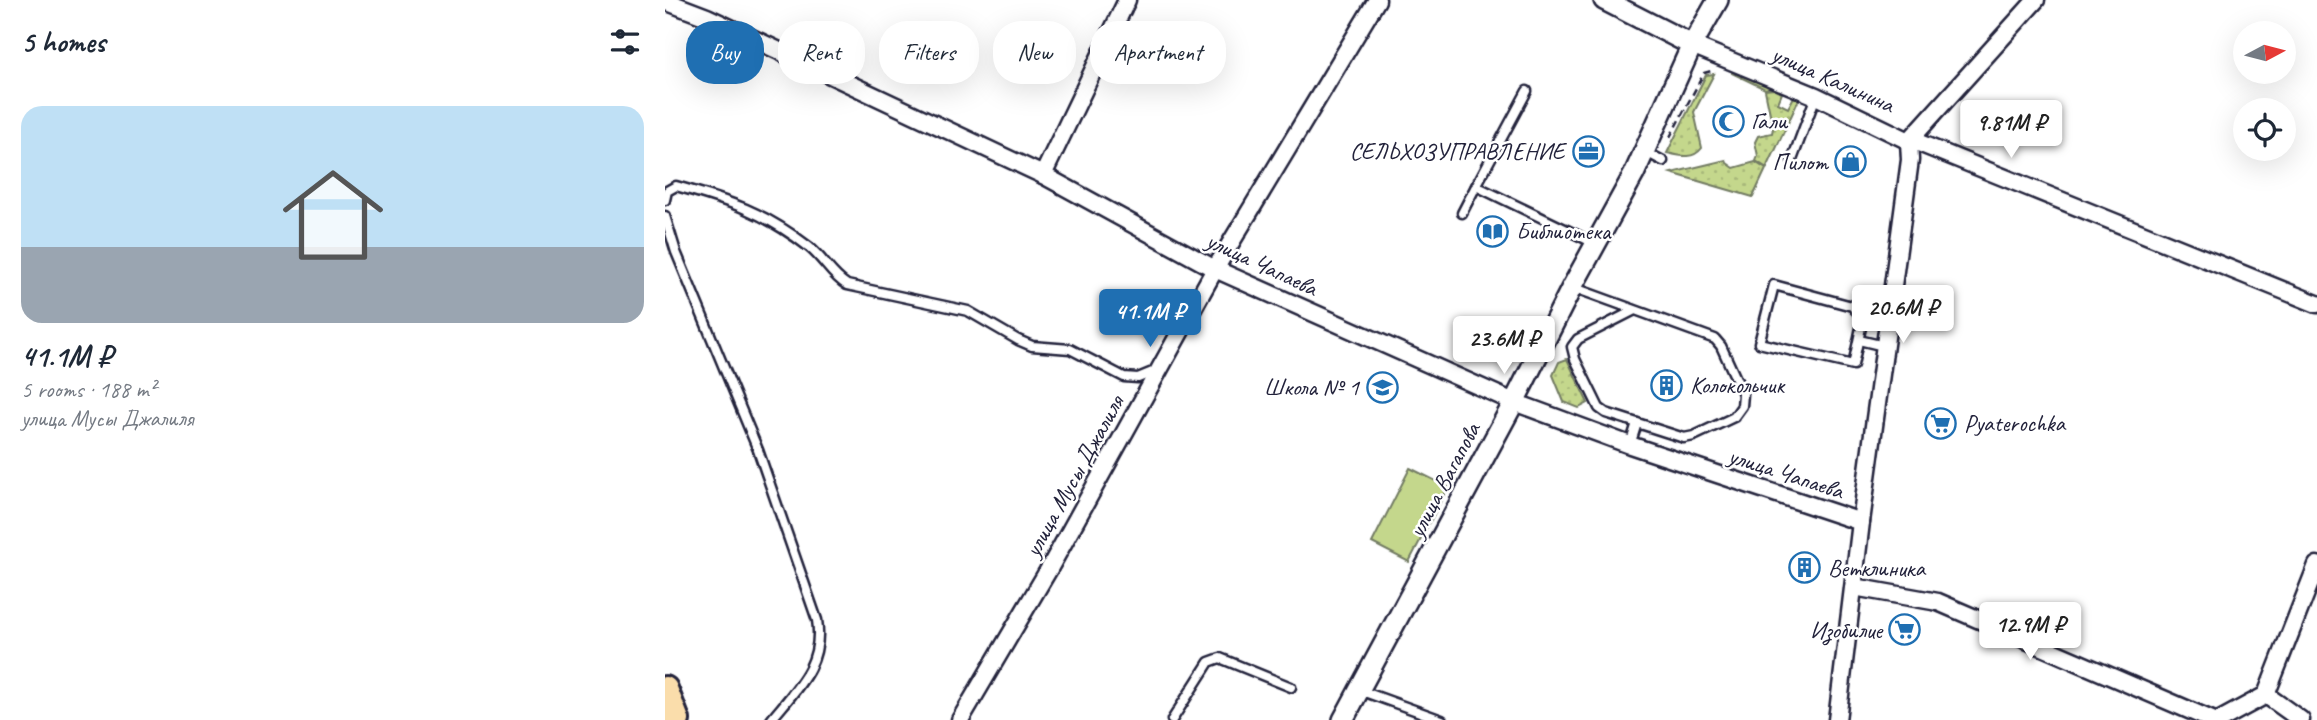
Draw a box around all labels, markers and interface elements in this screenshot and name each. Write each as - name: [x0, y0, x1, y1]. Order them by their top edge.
- chip: Buy: [686, 21, 764, 84]
- chip: Rent: [778, 21, 865, 84]
- chip: Filters: [879, 21, 979, 84]
- chip: New: [993, 21, 1076, 84]
- chip: Apartment: [1090, 21, 1226, 84]
- north arrow: [2233, 21, 2296, 84]
- map controls: [2233, 21, 2296, 161]
- text: 5 homes: [21, 23, 105, 61]
- icon: filters: [606, 23, 644, 61]
- street label: улица Калинина: [1765, 38, 1900, 120]
- button: locate: [2233, 98, 2296, 161]
- pin: 9.81M ₽: [1946, 100, 2076, 160]
- mosque icon: Гали: [1711, 104, 1745, 138]
- place label: Гали: [1751, 106, 1788, 136]
- text: 9.81M ₽: [1976, 108, 2046, 137]
- office icon: СЕЛЬХОЗУПРАВЛЕНИЕ: [1571, 134, 1605, 168]
- place label: СЕЛЬХОЗУПРАВЛЕНИЕ: [1350, 136, 1568, 166]
- shop icon: Пилот: [1834, 145, 1868, 179]
- place label: Пилот: [1772, 147, 1829, 177]
- icon: home: [270, 152, 396, 278]
- library icon: Библиотека: [1476, 214, 1510, 248]
- place label: Библиотека: [1516, 216, 1612, 246]
- street label: улица Чапаева: [1200, 224, 1324, 303]
- pin: 20.6M ₽: [1838, 286, 1968, 345]
- pin: 41.1M ₽: [1085, 290, 1215, 349]
- text: 20.6M ₽: [1868, 293, 1938, 322]
- text: 41.1M ₽: [1115, 297, 1185, 326]
- pin: 23.6M ₽: [1439, 316, 1569, 376]
- text: 23.6M ₽: [1469, 324, 1539, 353]
- text: 41.1M ₽: [21, 337, 112, 375]
- building icon: Колокольчик: [1650, 368, 1684, 402]
- school or university icon: Школа № 1: [1365, 370, 1399, 404]
- place label: Колокольчик: [1690, 370, 1786, 400]
- place label: Школа № 1: [1264, 372, 1360, 402]
- text: 5 rooms · 188 m²: [21, 375, 156, 404]
- street label: улица Мусы Джалиля: [1016, 389, 1132, 564]
- text: улица Мусы Джалиля: [21, 404, 193, 433]
- supermarket icon: Pyaterochka: [1924, 406, 1958, 440]
- place label: Pyaterochka: [1964, 408, 2067, 438]
- street label: улица Вагапова: [1400, 416, 1487, 544]
- street label: улица Чапаева: [1723, 440, 1849, 506]
- building icon: Ветклиника: [1788, 551, 1822, 585]
- place label: Ветклиника: [1828, 553, 1927, 583]
- pin: 12.9M ₽: [1965, 602, 2095, 662]
- text: 12.9M ₽: [1995, 610, 2065, 639]
- supermarket icon: Изобилие: [1888, 613, 1922, 647]
- place label: Изобилие: [1810, 615, 1884, 646]

